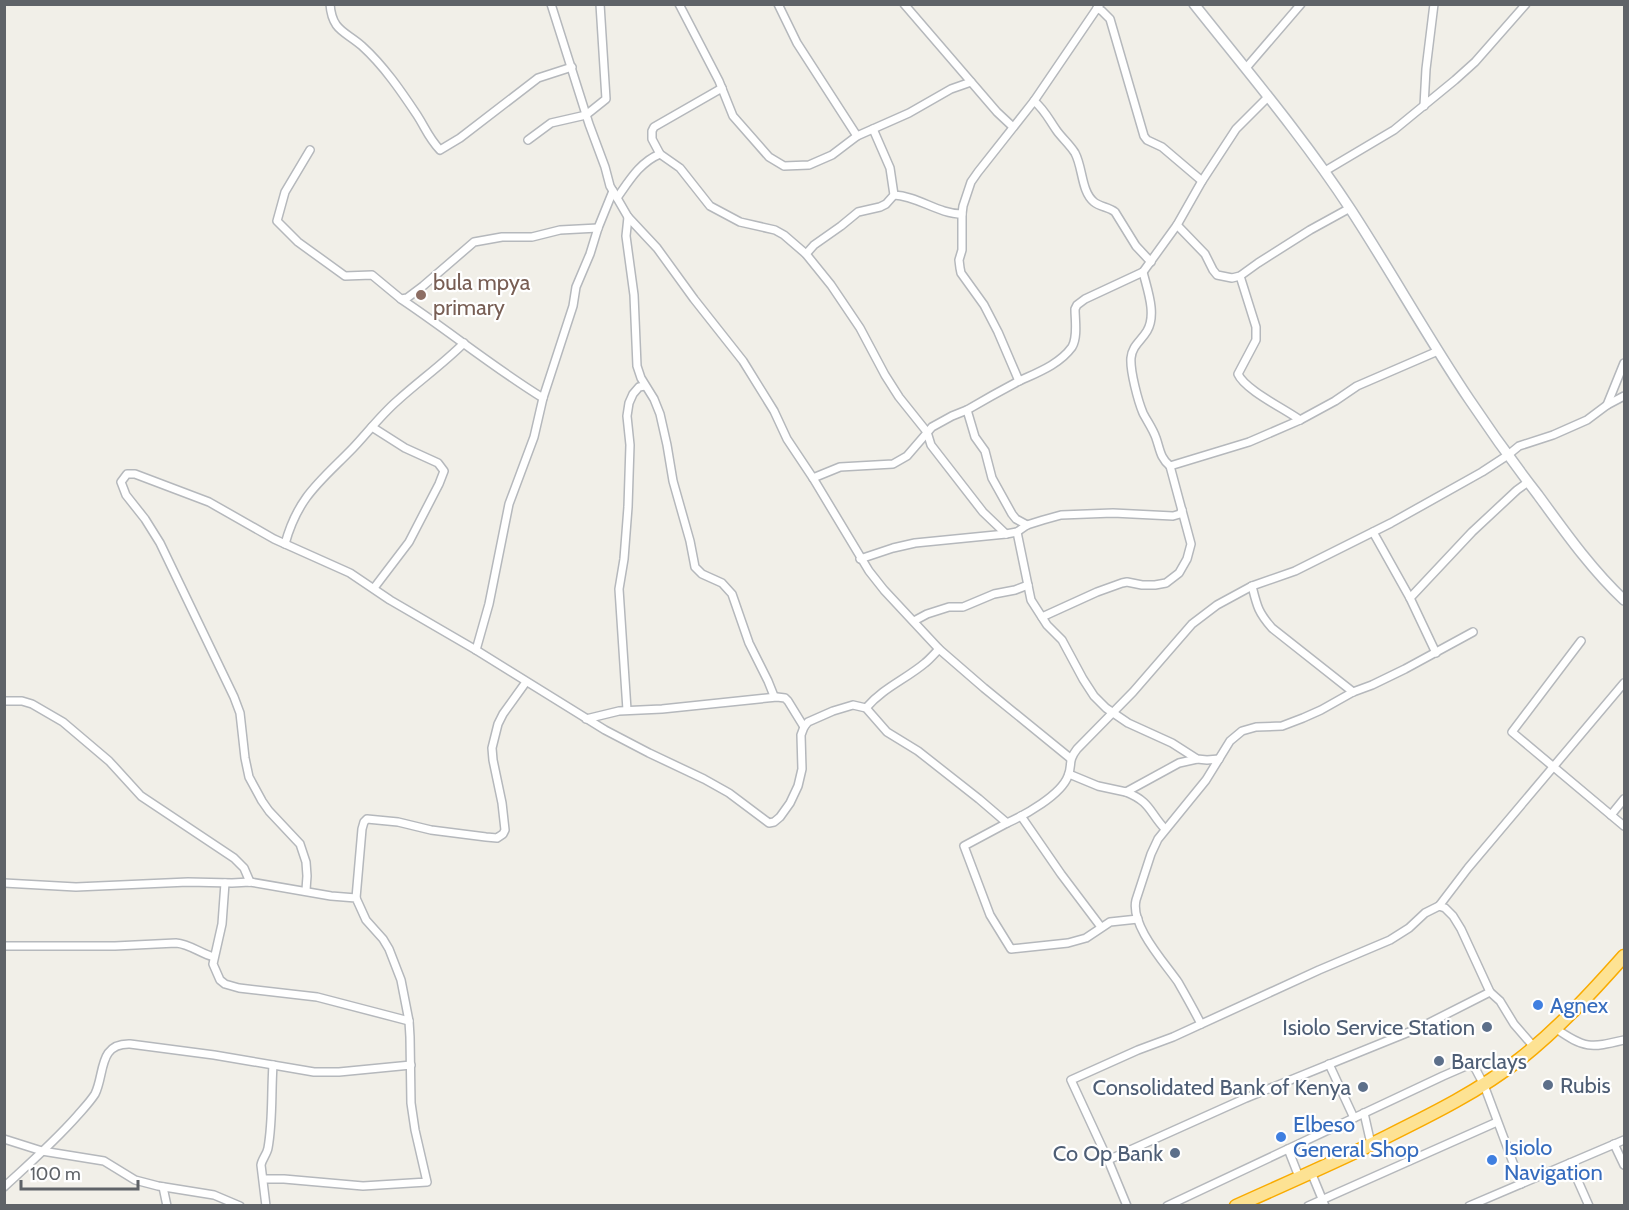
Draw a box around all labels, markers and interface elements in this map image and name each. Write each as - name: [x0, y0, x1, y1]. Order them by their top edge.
- place label: bula mpya primary: [433, 269, 531, 321]
- marker: bula mpya primary: [414, 288, 428, 302]
- place label: Agnex: [1550, 992, 1609, 1019]
- marker: Agnex: [1531, 998, 1545, 1012]
- place label: Isiolo Service Station: [1282, 1014, 1475, 1041]
- marker: Isiolo Service Station: [1480, 1020, 1494, 1034]
- place label: Barclays: [1451, 1048, 1527, 1075]
- marker: Barclays: [1432, 1054, 1446, 1068]
- place label: Rubis: [1560, 1072, 1611, 1099]
- place label: Consolidated Bank of Kenya: [1092, 1074, 1351, 1101]
- marker: Rubis: [1541, 1078, 1555, 1092]
- marker: Consolidated Bank of Kenya: [1356, 1080, 1370, 1094]
- place label: Elbeso General Shop: [1293, 1111, 1419, 1163]
- marker: Elbeso General Shop: [1274, 1130, 1288, 1144]
- place label: Isiolo Navigation: [1504, 1134, 1603, 1186]
- place label: Co Op Bank: [1053, 1140, 1163, 1167]
- marker: Co Op Bank: [1168, 1146, 1182, 1160]
- scale bar: [21, 1153, 138, 1191]
- marker: Isiolo Navigation: [1485, 1153, 1499, 1167]
- text: 100 m: [30, 1163, 81, 1185]

